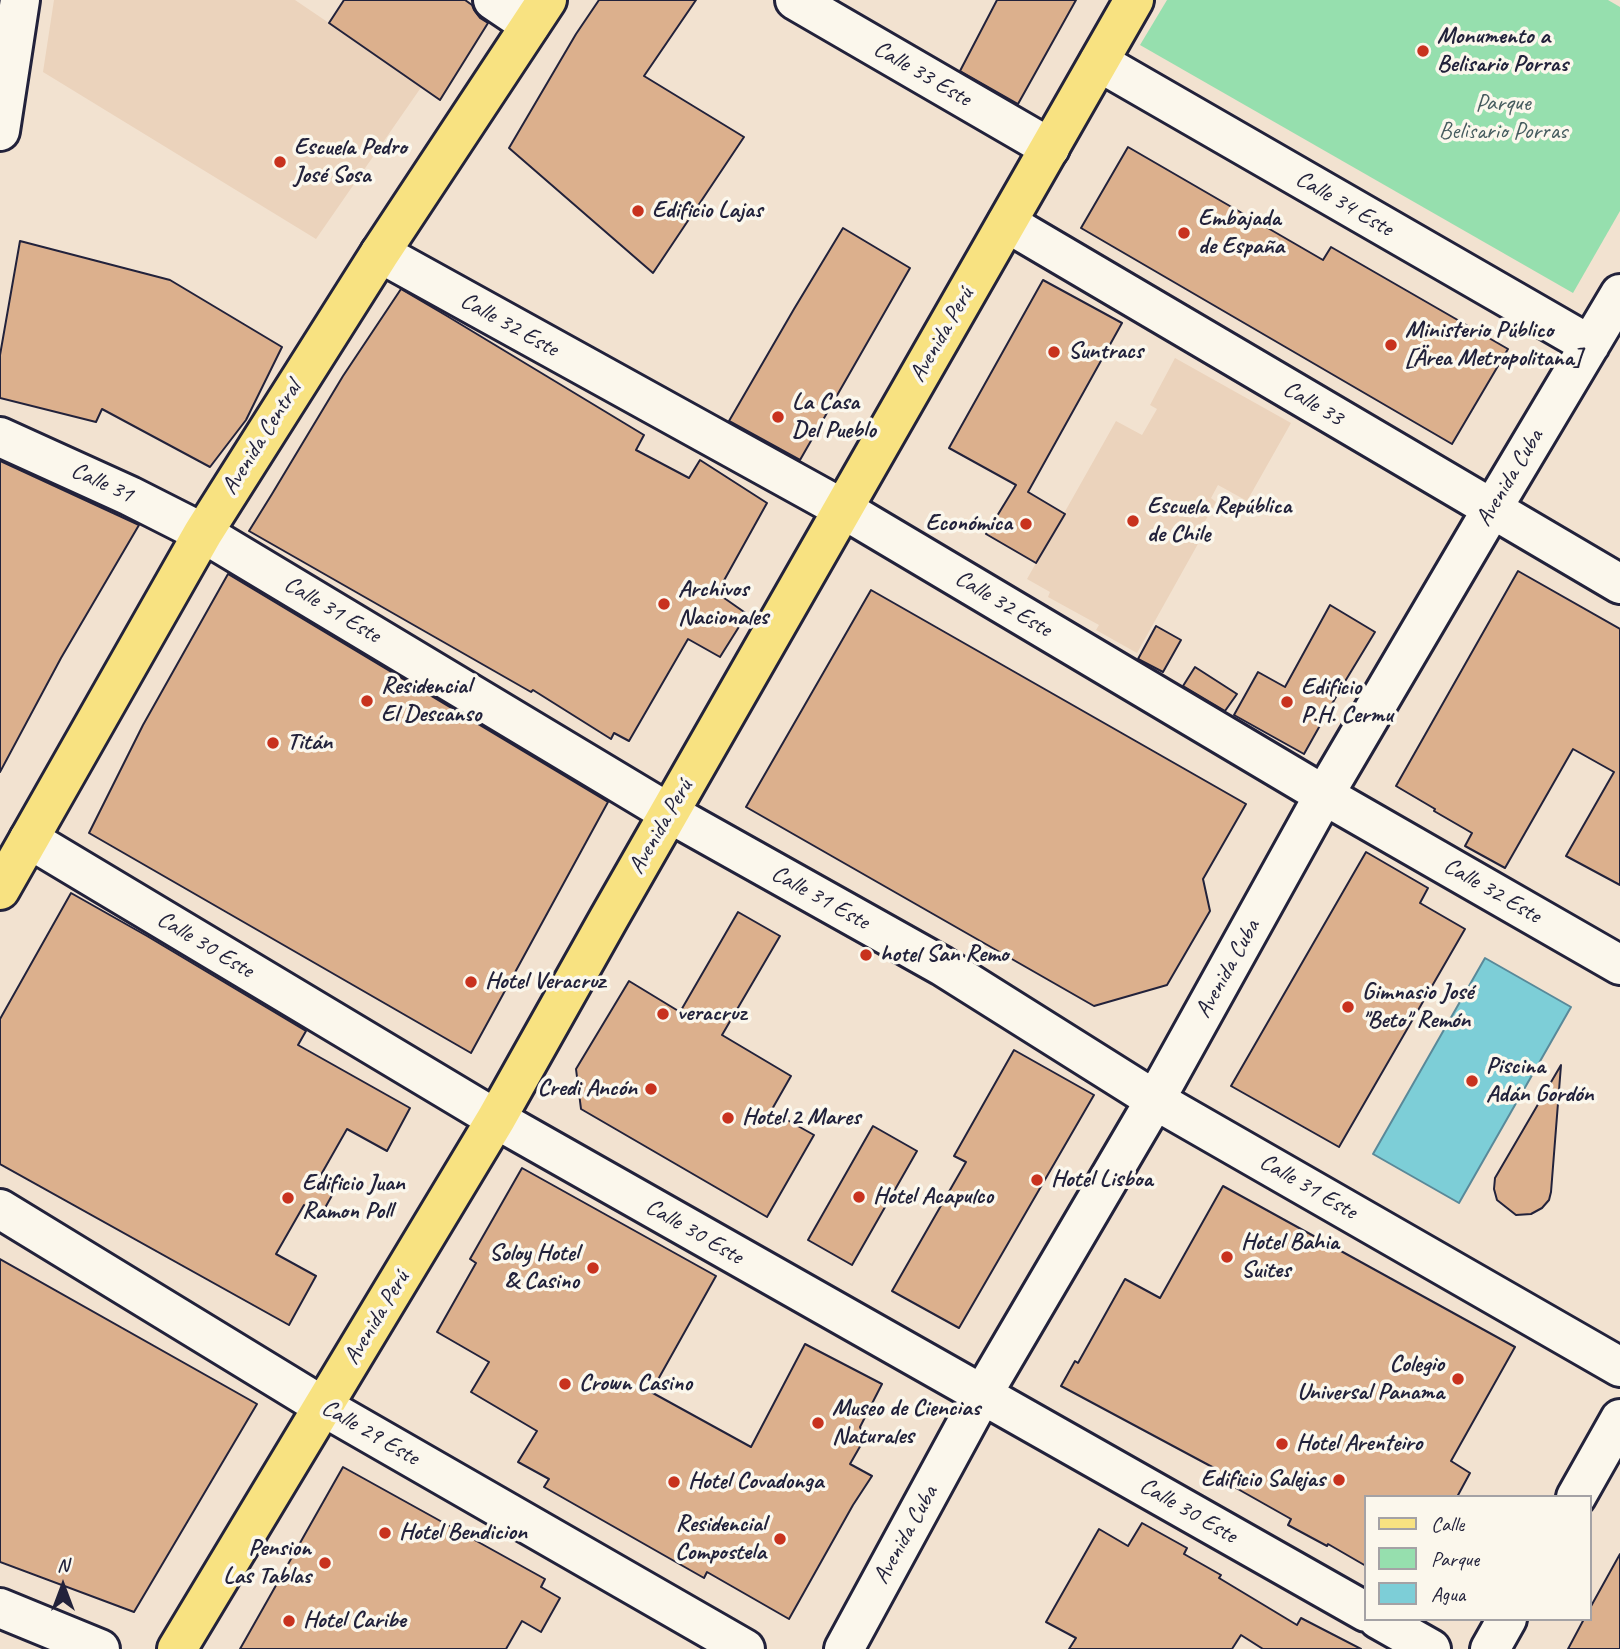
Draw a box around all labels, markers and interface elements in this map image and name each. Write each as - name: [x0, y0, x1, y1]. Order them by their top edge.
- place label: Monumento a Belisario Porras: [1437, 23, 1568, 79]
- street label: Calle 33 Este: [868, 35, 976, 113]
- marker: Monumento a Belisario Porras: [1415, 43, 1431, 59]
- park label: Parque Belisario Porras: [1439, 90, 1567, 146]
- place label: Escuela Pedro José Sosa: [294, 134, 407, 190]
- marker: Escuela Pedro José Sosa: [272, 154, 288, 170]
- street label: Calle 34 Este: [1290, 165, 1398, 243]
- place label: Edificio Lajas: [652, 197, 762, 225]
- marker: Edificio Lajas: [630, 203, 646, 219]
- place label: Embajada de España: [1198, 205, 1284, 261]
- marker: Embajada de España: [1176, 225, 1192, 241]
- street label: Avenida Perú: [904, 283, 980, 387]
- street label: Calle 32 Este: [455, 286, 563, 364]
- place label: Ministerio Público [Ärea Metropolitana]: [1405, 317, 1582, 373]
- marker: Ministerio Público [Ärea Metropolitana]: [1383, 337, 1399, 353]
- place label: Suntracs: [1068, 338, 1143, 366]
- marker: Suntracs: [1046, 344, 1062, 360]
- street label: Calle 33: [1278, 375, 1348, 433]
- street label: Avenida Central: [216, 376, 308, 500]
- place label: La Casa Del Pueblo: [792, 389, 876, 445]
- marker: La Casa Del Pueblo: [770, 409, 786, 425]
- street label: Avenida Cuba: [1470, 424, 1550, 532]
- street label: Calle 31: [66, 456, 138, 510]
- place label: Escuela República de Chile: [1147, 493, 1291, 549]
- place label: Económica: [925, 510, 1012, 538]
- marker: Escuela República de Chile: [1125, 513, 1141, 529]
- marker: Económica: [1018, 516, 1034, 532]
- street label: Calle 32 Este: [949, 564, 1057, 644]
- street label: Calle 31 Este: [278, 570, 386, 650]
- place label: Archivos Nacionales: [678, 576, 768, 632]
- marker: Archivos Nacionales: [656, 596, 672, 612]
- place label: Residencial El Descanso: [381, 673, 481, 729]
- place label: Edificio P.H. Cermu: [1301, 674, 1393, 730]
- marker: Residencial El Descanso: [359, 693, 375, 709]
- marker: Edificio P.H. Cermu: [1279, 694, 1295, 710]
- place label: Titán: [287, 729, 332, 757]
- marker: Titán: [265, 735, 281, 751]
- street label: Avenida Perú: [623, 775, 699, 879]
- street label: Calle 32 Este: [1438, 852, 1546, 930]
- street label: Calle 31 Este: [766, 859, 874, 937]
- street label: Calle 30 Este: [151, 905, 259, 985]
- street label: Avenida Cuba: [1189, 915, 1267, 1023]
- place label: hotel San Remo: [880, 941, 1008, 969]
- marker: hotel San Remo: [858, 947, 874, 963]
- place label: Hotel Veracruz: [485, 968, 605, 996]
- marker: Hotel Veracruz: [463, 974, 479, 990]
- place label: Gimnasio José "Beto" Remón: [1362, 979, 1473, 1035]
- marker: Gimnasio José "Beto" Remón: [1340, 999, 1356, 1015]
- place label: veracruz: [677, 1000, 746, 1028]
- marker: veracruz: [655, 1006, 671, 1022]
- place label: Piscina Adán Gordón: [1486, 1053, 1594, 1109]
- marker: Piscina Adán Gordón: [1464, 1073, 1480, 1089]
- place label: Credi Ancón: [538, 1075, 637, 1103]
- marker: Credi Ancón: [643, 1081, 659, 1097]
- place label: Hotel 2 Mares: [742, 1104, 860, 1132]
- marker: Hotel 2 Mares: [720, 1110, 736, 1126]
- street label: Calle 31 Este: [1254, 1148, 1362, 1226]
- place label: Hotel Lisboa: [1051, 1166, 1152, 1194]
- place label: Edificio Juan Ramon Poll: [302, 1170, 405, 1226]
- marker: Hotel Lisboa: [1029, 1172, 1045, 1188]
- place label: Hotel Acapulco: [873, 1183, 993, 1211]
- marker: Hotel Acapulco: [851, 1189, 867, 1205]
- marker: Edificio Juan Ramon Poll: [280, 1190, 296, 1206]
- street label: Calle 30 Este: [640, 1193, 748, 1271]
- place label: Hotel Bahia Suites: [1241, 1229, 1339, 1285]
- place label: Soloy Hotel & Casino: [489, 1240, 579, 1296]
- marker: Hotel Bahia Suites: [1219, 1249, 1235, 1265]
- marker: Soloy Hotel & Casino: [585, 1260, 601, 1276]
- street label: Avenida Perú: [338, 1266, 416, 1370]
- place label: Colegio Universal Panama: [1297, 1351, 1444, 1407]
- place label: Crown Casino: [579, 1370, 692, 1398]
- marker: Colegio Universal Panama: [1450, 1371, 1466, 1387]
- marker: Crown Casino: [557, 1376, 573, 1392]
- street label: Calle 29 Este: [316, 1394, 424, 1472]
- place label: Museo de Ciencias Naturales: [832, 1395, 980, 1451]
- marker: Museo de Ciencias Naturales: [810, 1415, 826, 1431]
- place label: Hotel Arenteiro: [1296, 1430, 1422, 1458]
- marker: Hotel Arenteiro: [1274, 1436, 1290, 1452]
- place label: Edificio Salejas: [1201, 1466, 1325, 1494]
- place label: Hotel Covadonga: [688, 1468, 823, 1496]
- street label: Calle 30 Este: [1134, 1472, 1242, 1550]
- marker: Edificio Salejas: [1331, 1472, 1347, 1488]
- marker: Hotel Covadonga: [666, 1474, 682, 1490]
- street label: Avenida Cuba: [867, 1481, 945, 1589]
- legend: [1364, 1495, 1592, 1621]
- place label: Residencial Compostela: [675, 1511, 766, 1567]
- text: Calle: [1431, 1511, 1464, 1537]
- place label: Hotel Bendicion: [399, 1519, 527, 1547]
- marker: Hotel Bendicion: [377, 1525, 393, 1541]
- marker: Residencial Compostela: [772, 1531, 788, 1547]
- place label: Pension Las Tablas: [223, 1535, 311, 1591]
- text: Parque: [1431, 1546, 1479, 1572]
- north arrow: [28, 1551, 98, 1621]
- text: N: [57, 1553, 69, 1577]
- marker: Pension Las Tablas: [317, 1555, 333, 1571]
- text: Agua: [1431, 1581, 1465, 1607]
- place label: Hotel Caribe: [303, 1607, 406, 1635]
- marker: Hotel Caribe: [281, 1613, 297, 1629]

